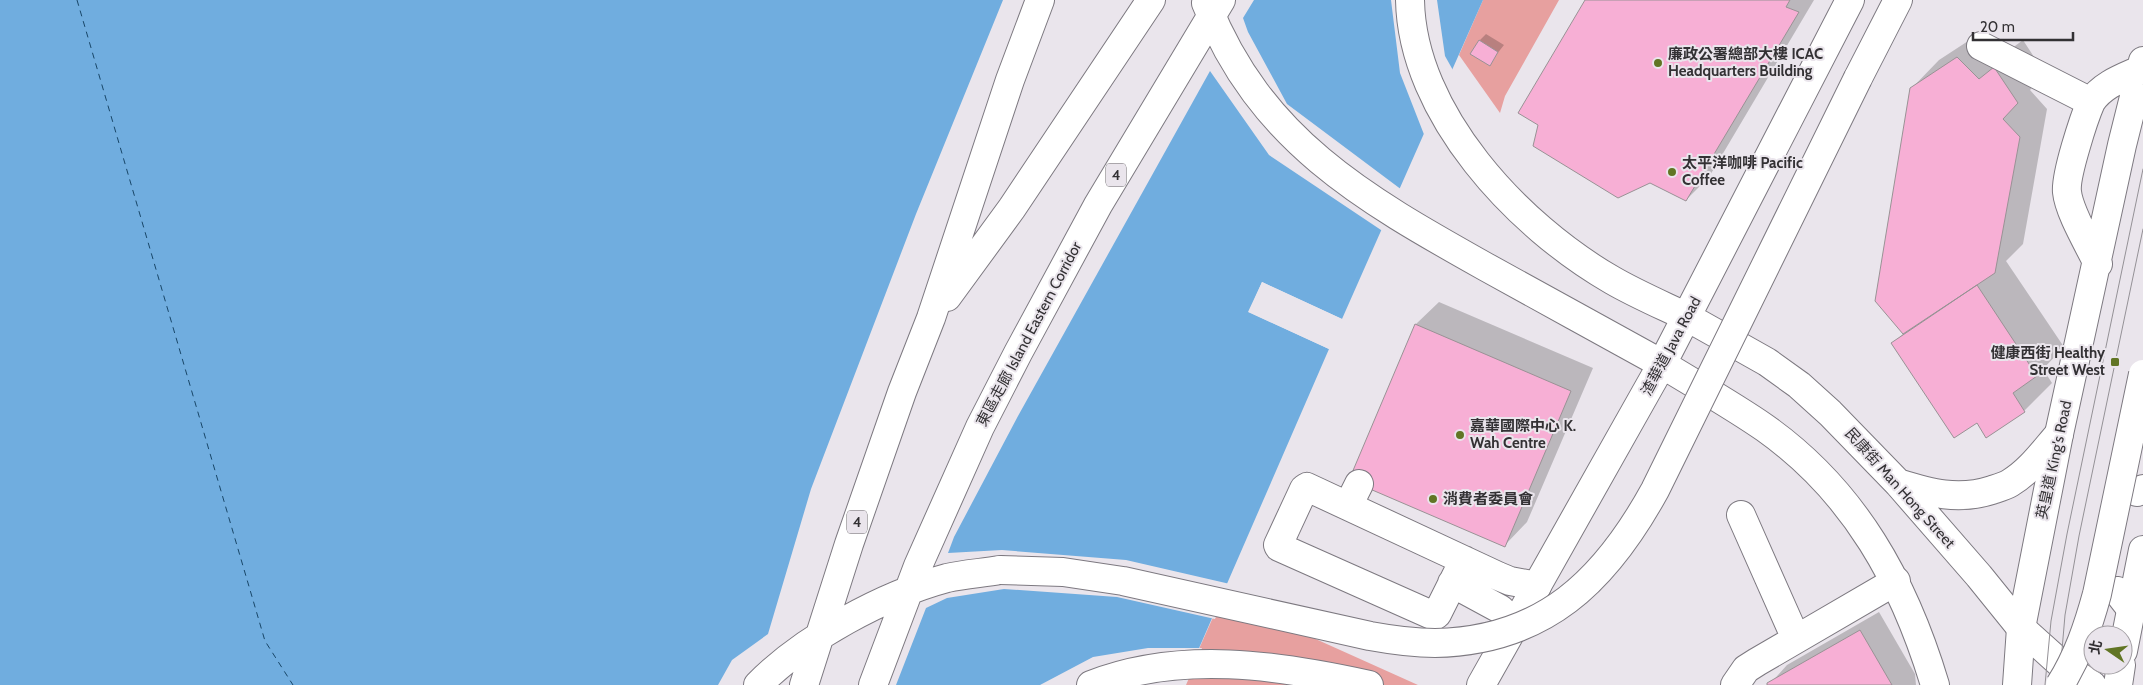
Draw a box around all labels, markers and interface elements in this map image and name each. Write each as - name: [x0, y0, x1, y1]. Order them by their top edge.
- scale bar: [1973, 10, 2073, 42]
- text: 20 m: [1980, 18, 2015, 36]
- place label: 廉政公署總部大樓 ICAC Headquarters Building: [1668, 45, 1823, 80]
- marker: 廉政公署總部大樓 ICAC Headquarters Building: [1652, 57, 1664, 69]
- place label: 太平洋咖啡 Pacific Coffee: [1682, 154, 1803, 189]
- road number: 4: [1106, 164, 1126, 186]
- marker: 太平洋咖啡 Pacific Coffee: [1666, 166, 1678, 178]
- street label: 東區走廊 Island Eastern Corridor: [973, 238, 1085, 429]
- street label: 渣華道 Java Road: [1637, 293, 1705, 399]
- place label: 健康西街 Healthy Street West: [1991, 344, 2106, 379]
- marker: 健康西街 Healthy Street West: [2109, 356, 2121, 368]
- street label: 英皇道 King's Road: [2033, 399, 2075, 521]
- place label: 嘉華國際中心 K. Wah Centre: [1470, 417, 1576, 452]
- street label: 民康街 Man Hong Street: [1841, 424, 1959, 552]
- marker: 嘉華國際中心 K. Wah Centre: [1454, 429, 1466, 441]
- place label: 消費者委員會: [1443, 490, 1533, 508]
- marker: 消費者委員會: [1427, 493, 1439, 505]
- road number: 4: [847, 511, 867, 534]
- north arrow: [2083, 625, 2133, 675]
- text: 北: [2085, 638, 2106, 656]

